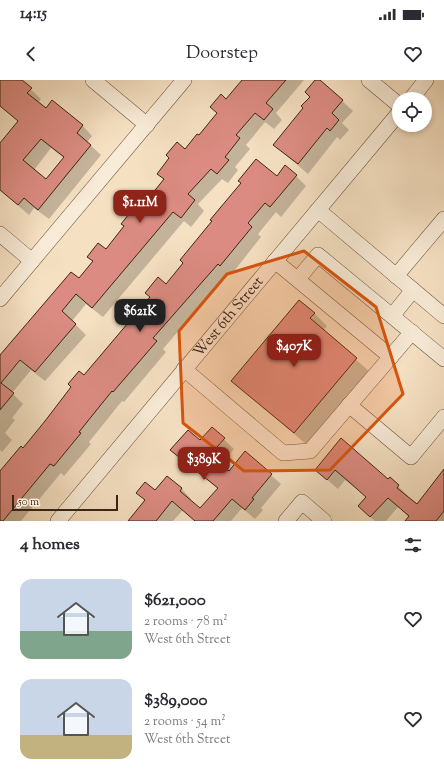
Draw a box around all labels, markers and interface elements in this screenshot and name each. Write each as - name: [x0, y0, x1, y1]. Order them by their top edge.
- text: 14:15: [20, 4, 47, 25]
- text: Doorstep: [186, 41, 258, 67]
- icon: back: [20, 43, 42, 65]
- icon: heart: [402, 43, 424, 65]
- map controls: [392, 92, 432, 132]
- button: locate: [392, 92, 432, 132]
- pin: $1.11M: [107, 190, 173, 224]
- text: $1.11M: [122, 194, 158, 212]
- street label: West 6th Street: [189, 272, 269, 362]
- pin: $621K: [112, 299, 168, 333]
- text: $621K: [123, 303, 157, 321]
- pin: $407K: [266, 334, 322, 368]
- text: $407K: [276, 338, 312, 356]
- pin: $389K: [176, 447, 232, 481]
- text: $389K: [187, 451, 221, 469]
- scale bar: [12, 493, 118, 512]
- text: 50 m: [18, 494, 39, 510]
- text: 4 homes: [20, 533, 80, 557]
- icon: filters: [402, 534, 424, 556]
- text: $621,000: [144, 589, 206, 613]
- icon: home: [52, 595, 100, 643]
- icon: heart: [402, 608, 424, 630]
- text: 2 rooms · 78 m²: [144, 613, 228, 631]
- text: West 6th Street: [144, 631, 230, 649]
- text: $389,000: [144, 689, 207, 713]
- icon: home: [52, 695, 100, 743]
- icon: heart: [402, 708, 424, 730]
- text: 2 rooms · 54 m²: [144, 713, 226, 731]
- text: West 6th Street: [144, 731, 230, 749]

